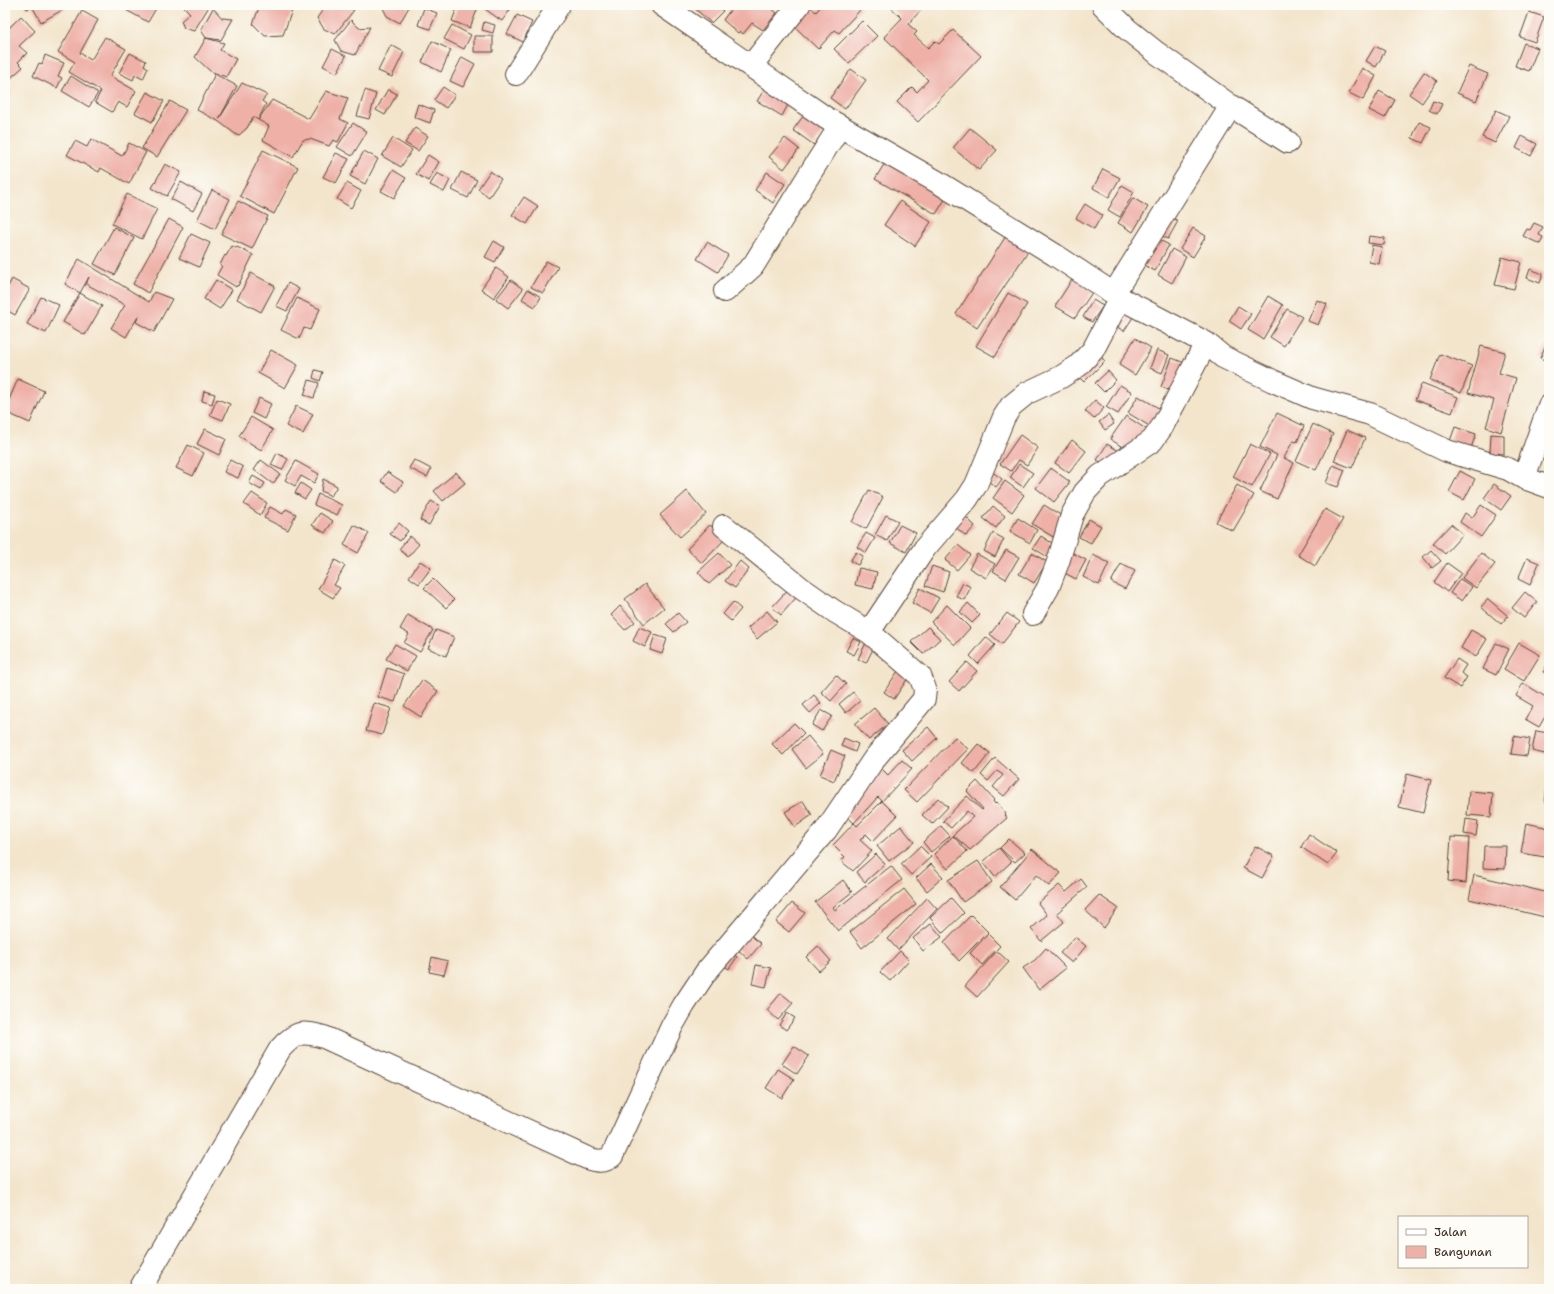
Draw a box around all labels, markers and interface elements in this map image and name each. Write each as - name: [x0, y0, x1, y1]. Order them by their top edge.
- legend: [1398, 1216, 1528, 1268]
- text: Jalan: [1434, 1224, 1467, 1240]
- text: Bangunan: [1434, 1244, 1492, 1260]

